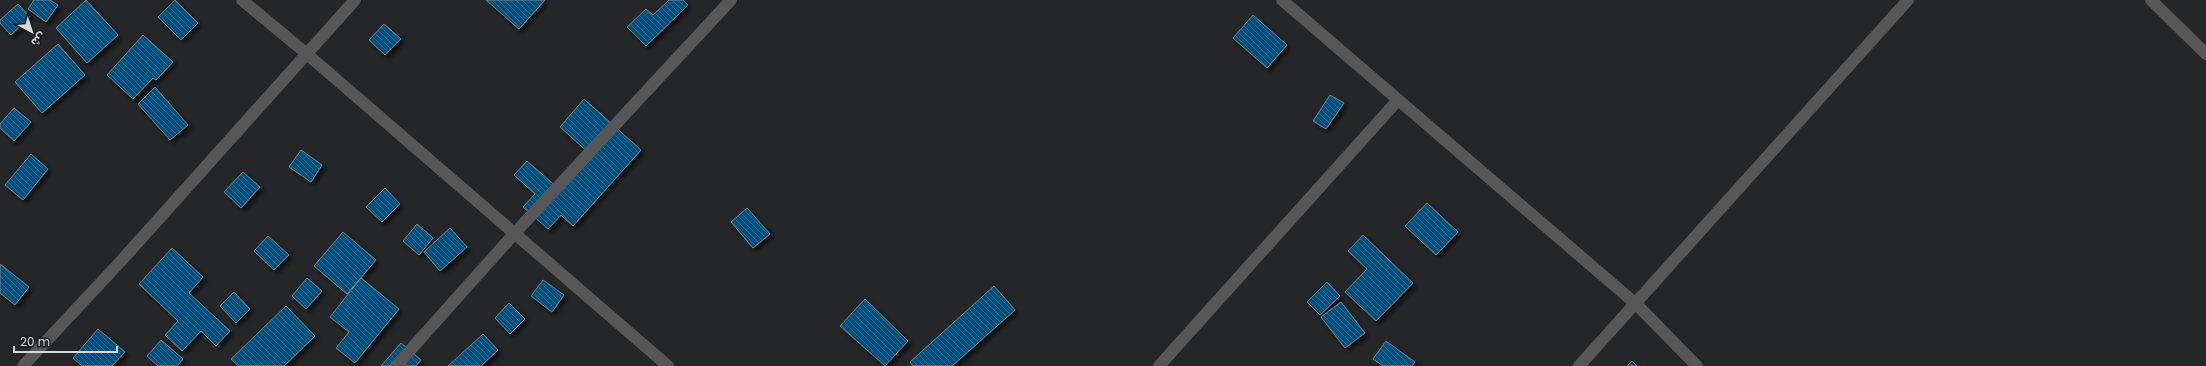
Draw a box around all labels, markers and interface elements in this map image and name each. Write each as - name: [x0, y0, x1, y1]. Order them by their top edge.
- north arrow: [12, 12, 52, 52]
- text: ش: [28, 29, 49, 51]
- scale bar: [14, 328, 117, 354]
- text: 20 m: [20, 333, 50, 350]

